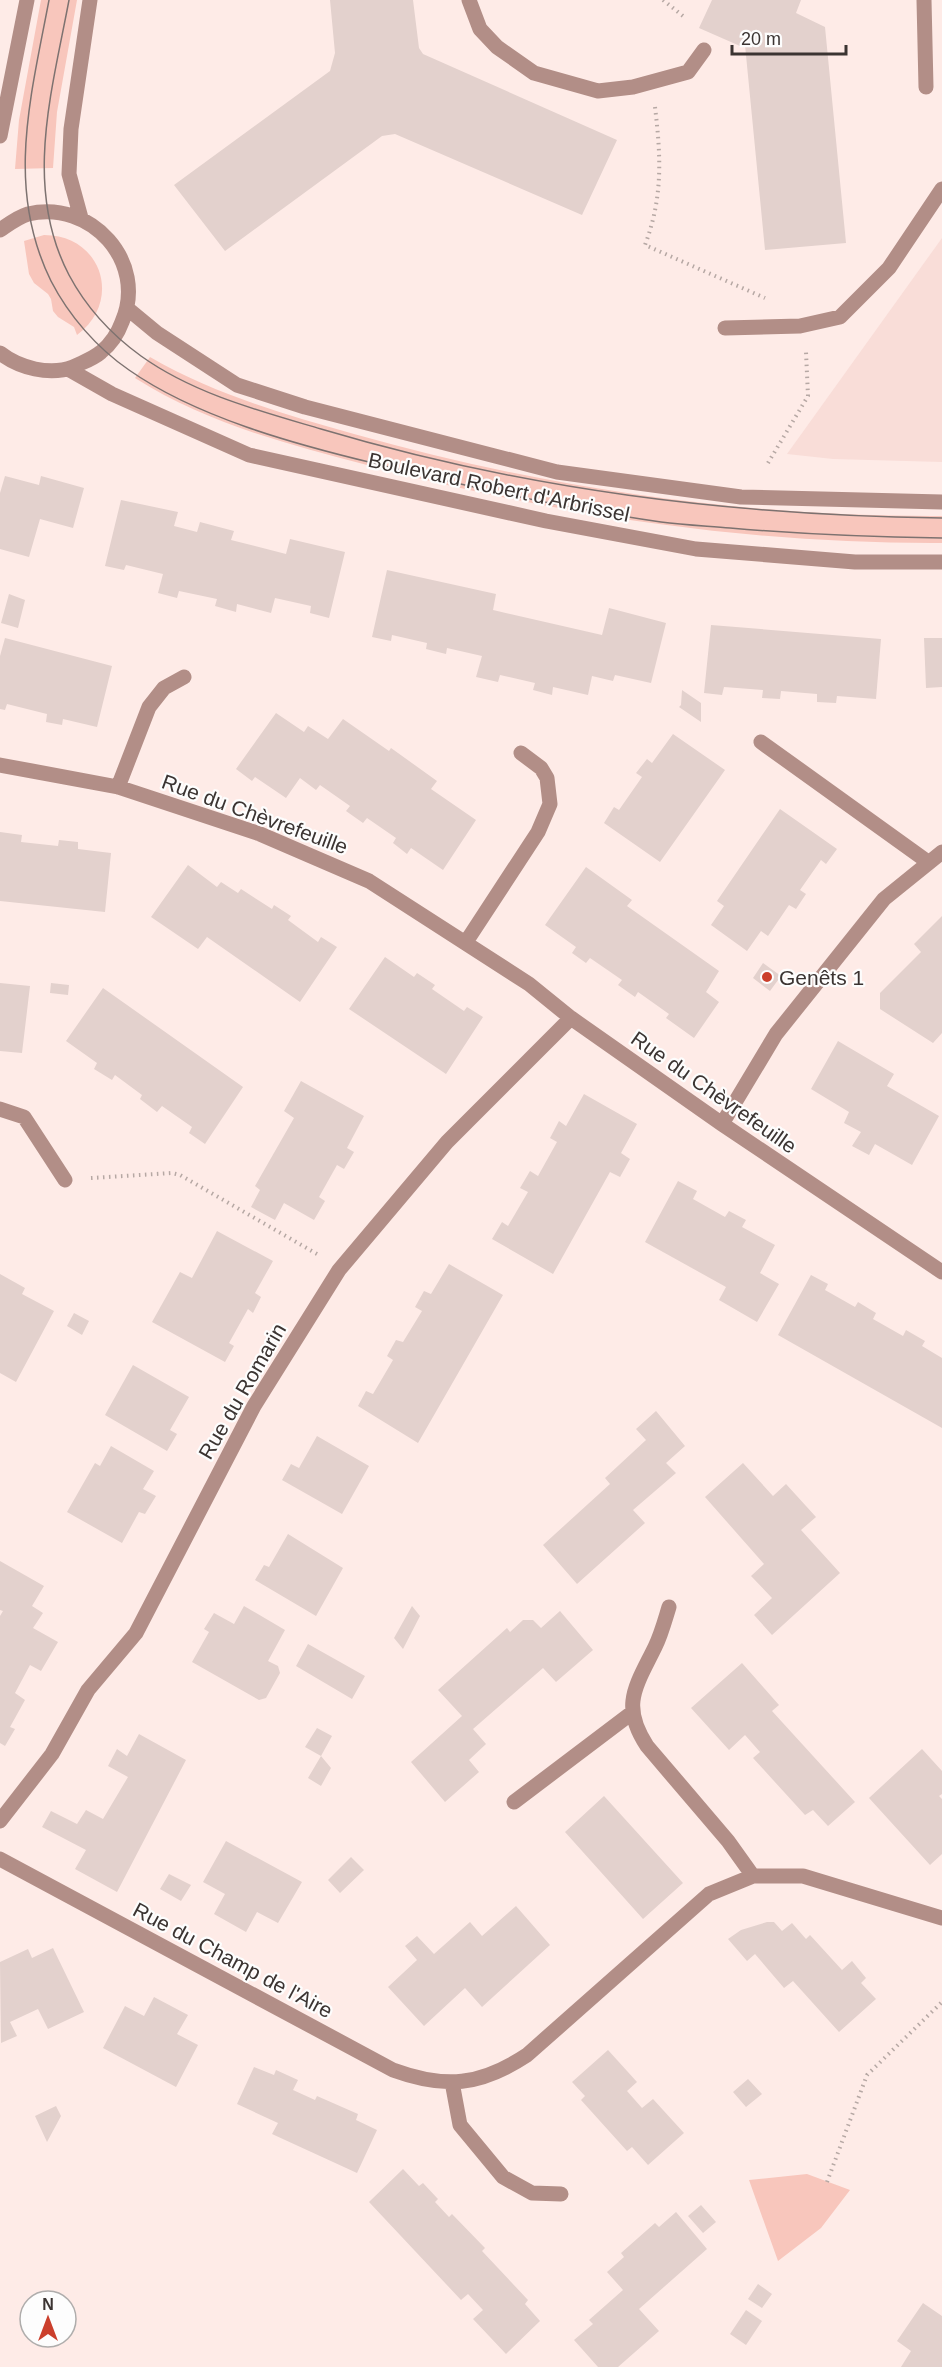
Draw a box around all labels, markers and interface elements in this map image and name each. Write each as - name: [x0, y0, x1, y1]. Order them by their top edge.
- scale bar: [732, 18, 846, 56]
- text: 20 m: [741, 29, 781, 49]
- street label: Boulevard Robert d'Arbrissel: [366, 448, 632, 526]
- street label: Rue du Chèvrefeuille: [159, 770, 351, 858]
- place label: Genêts 1: [779, 966, 864, 989]
- marker: Genêts 1: [760, 970, 774, 984]
- street label: Rue du Chèvrefeuille: [627, 1026, 801, 1158]
- street label: Rue du Romarin: [194, 1319, 290, 1463]
- street label: Rue du Champ de l'Aire: [129, 1898, 337, 2022]
- north arrow: [18, 2289, 78, 2349]
- text: N: [42, 2296, 54, 2313]

